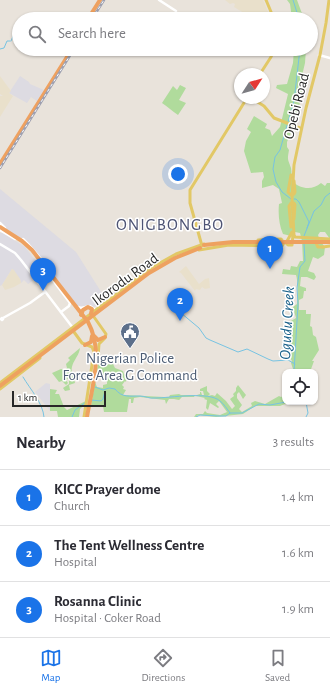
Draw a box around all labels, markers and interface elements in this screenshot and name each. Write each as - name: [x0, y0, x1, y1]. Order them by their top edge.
- search box: [12, 12, 318, 56]
- icon: search: [26, 23, 48, 45]
- text: Search here: [58, 26, 126, 41]
- north arrow: [234, 68, 270, 104]
- street label: Opebi Road: [281, 71, 312, 141]
- your location: [168, 164, 188, 184]
- district label: ONIGBONGBO: [116, 216, 224, 233]
- pin: 1: [257, 236, 283, 269]
- street label: Ikorodu Road: [89, 250, 161, 308]
- pin: 3: [30, 258, 56, 291]
- water label: Ogudu Creek: [277, 286, 297, 360]
- pin: 2: [167, 288, 193, 321]
- public building icon: Nigerian Police Force Area G Command: [119, 321, 141, 349]
- place label: Nigerian Police Force Area G Command: [62, 351, 198, 383]
- map controls: [282, 369, 318, 405]
- button: locate: [282, 369, 318, 405]
- scale bar: [12, 389, 106, 408]
- text: 1 km: [18, 392, 37, 403]
- text: Nearby: [16, 434, 66, 451]
- text: 3 results: [273, 436, 314, 449]
- text: KICC Prayer dome: [54, 482, 161, 497]
- text: 1: [27, 491, 31, 504]
- text: 1.4 km: [282, 491, 314, 504]
- text: Church: [54, 500, 90, 513]
- text: The Tent Wellness Centre: [54, 538, 204, 553]
- text: 2: [26, 547, 32, 560]
- text: 1.6 km: [282, 547, 314, 560]
- text: Hospital: [54, 556, 97, 569]
- text: Rosanna Clinic: [54, 594, 141, 609]
- text: 3: [26, 603, 32, 616]
- text: 1.9 km: [282, 603, 314, 616]
- text: Hospital · Coker Road: [54, 612, 161, 625]
- tab: Map: [40, 647, 62, 684]
- tab: Directions: [141, 647, 185, 684]
- tab: Saved: [265, 647, 290, 684]

